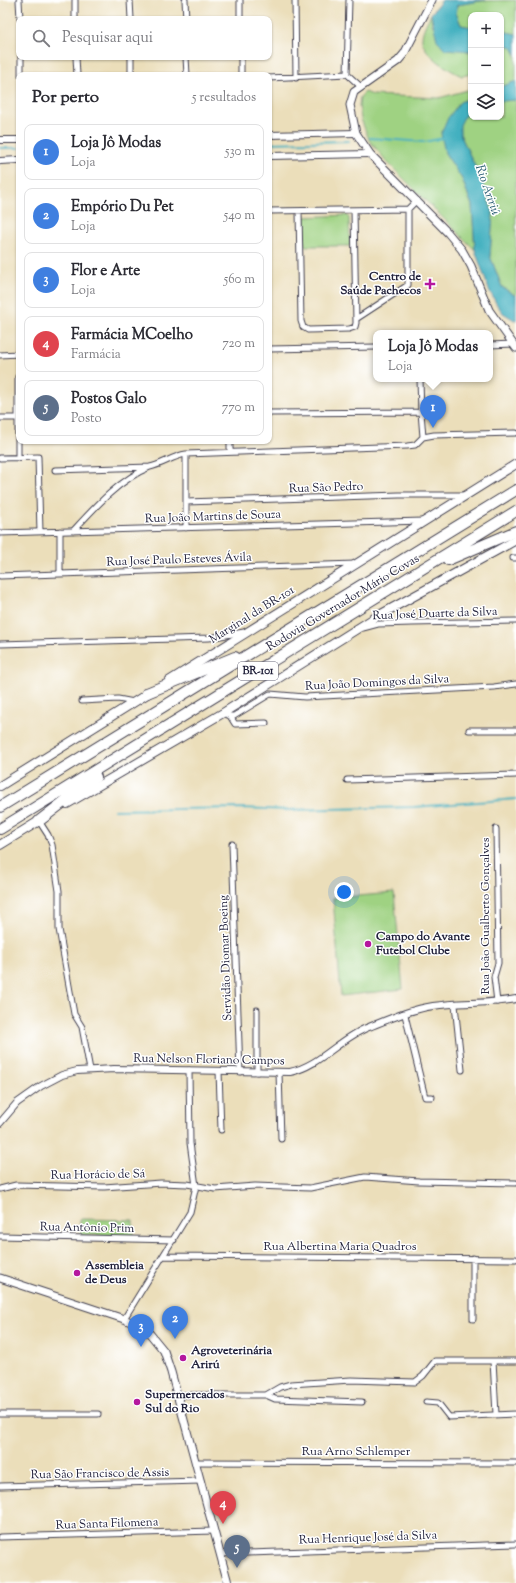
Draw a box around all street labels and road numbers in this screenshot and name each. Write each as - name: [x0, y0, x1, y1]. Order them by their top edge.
- street label: Rua São Pedro: [288, 478, 364, 498]
- street label: Rua João Martins de Souza: [145, 506, 282, 528]
- street label: Rua José Paulo Esteves Ávila: [106, 548, 252, 572]
- street label: Rodovia Governador Mário Covas: [263, 550, 423, 656]
- street label: Marginal da BR-101: [206, 582, 298, 648]
- street label: Rua José Duarte da Silva: [372, 603, 498, 625]
- road number: BR-101: [238, 662, 278, 680]
- street label: Rua João Domingos da Silva: [304, 670, 450, 696]
- street label: Rua João Gualberto Gonçalves: [477, 837, 495, 995]
- street label: Servidão Diomar Boeing: [215, 895, 237, 1021]
- street label: Rua Nelson Floriano Campos: [133, 1050, 285, 1070]
- street label: Rua Horácio de Sá: [51, 1165, 146, 1185]
- street label: Rua Antônio Prim: [40, 1218, 135, 1238]
- street label: Rua Albertina Maria Quadros: [264, 1238, 417, 1256]
- street label: Rua Arno Schlemper: [302, 1443, 411, 1461]
- street label: Rua São Francisco de Assis: [31, 1464, 170, 1484]
- street label: Rua Santa Filomena: [55, 1513, 159, 1535]
- street label: Rua Henrique José da Silva: [299, 1527, 438, 1549]

